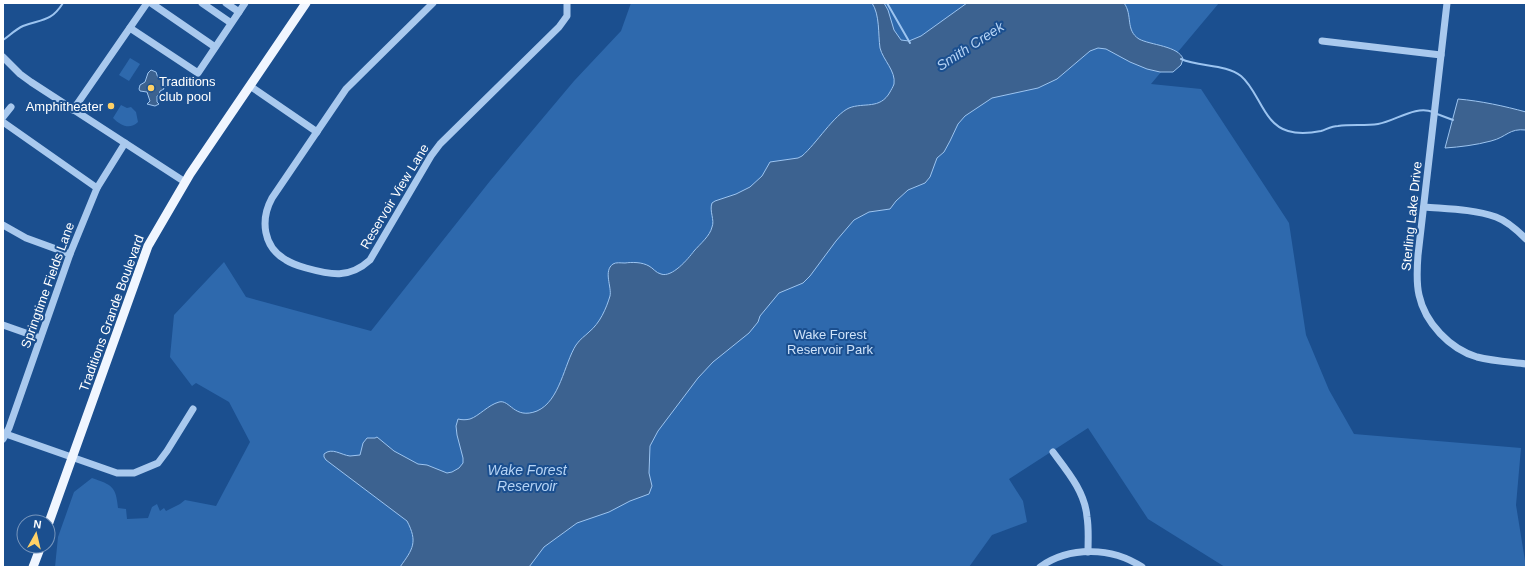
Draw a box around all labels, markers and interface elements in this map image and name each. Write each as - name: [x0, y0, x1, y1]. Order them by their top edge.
- water label: Smith Creek: [933, 18, 1007, 74]
- place label: Traditions club pool: [159, 74, 216, 104]
- marker: Traditions club pool: [146, 83, 156, 93]
- place label: Amphitheater: [26, 99, 104, 114]
- marker: Amphitheater: [106, 101, 116, 111]
- street label: Reservoir View Lane: [357, 141, 432, 251]
- street label: Sterling Lake Drive: [1398, 161, 1425, 271]
- street label: Springtime Fields Lane: [18, 220, 77, 350]
- street label: Traditions Grande Boulevard: [76, 233, 147, 394]
- park label: Wake Forest Reservoir Park: [787, 327, 873, 357]
- water label: Wake Forest Reservoir: [487, 462, 568, 494]
- north arrow: [16, 514, 56, 554]
- text: N: [33, 518, 42, 531]

